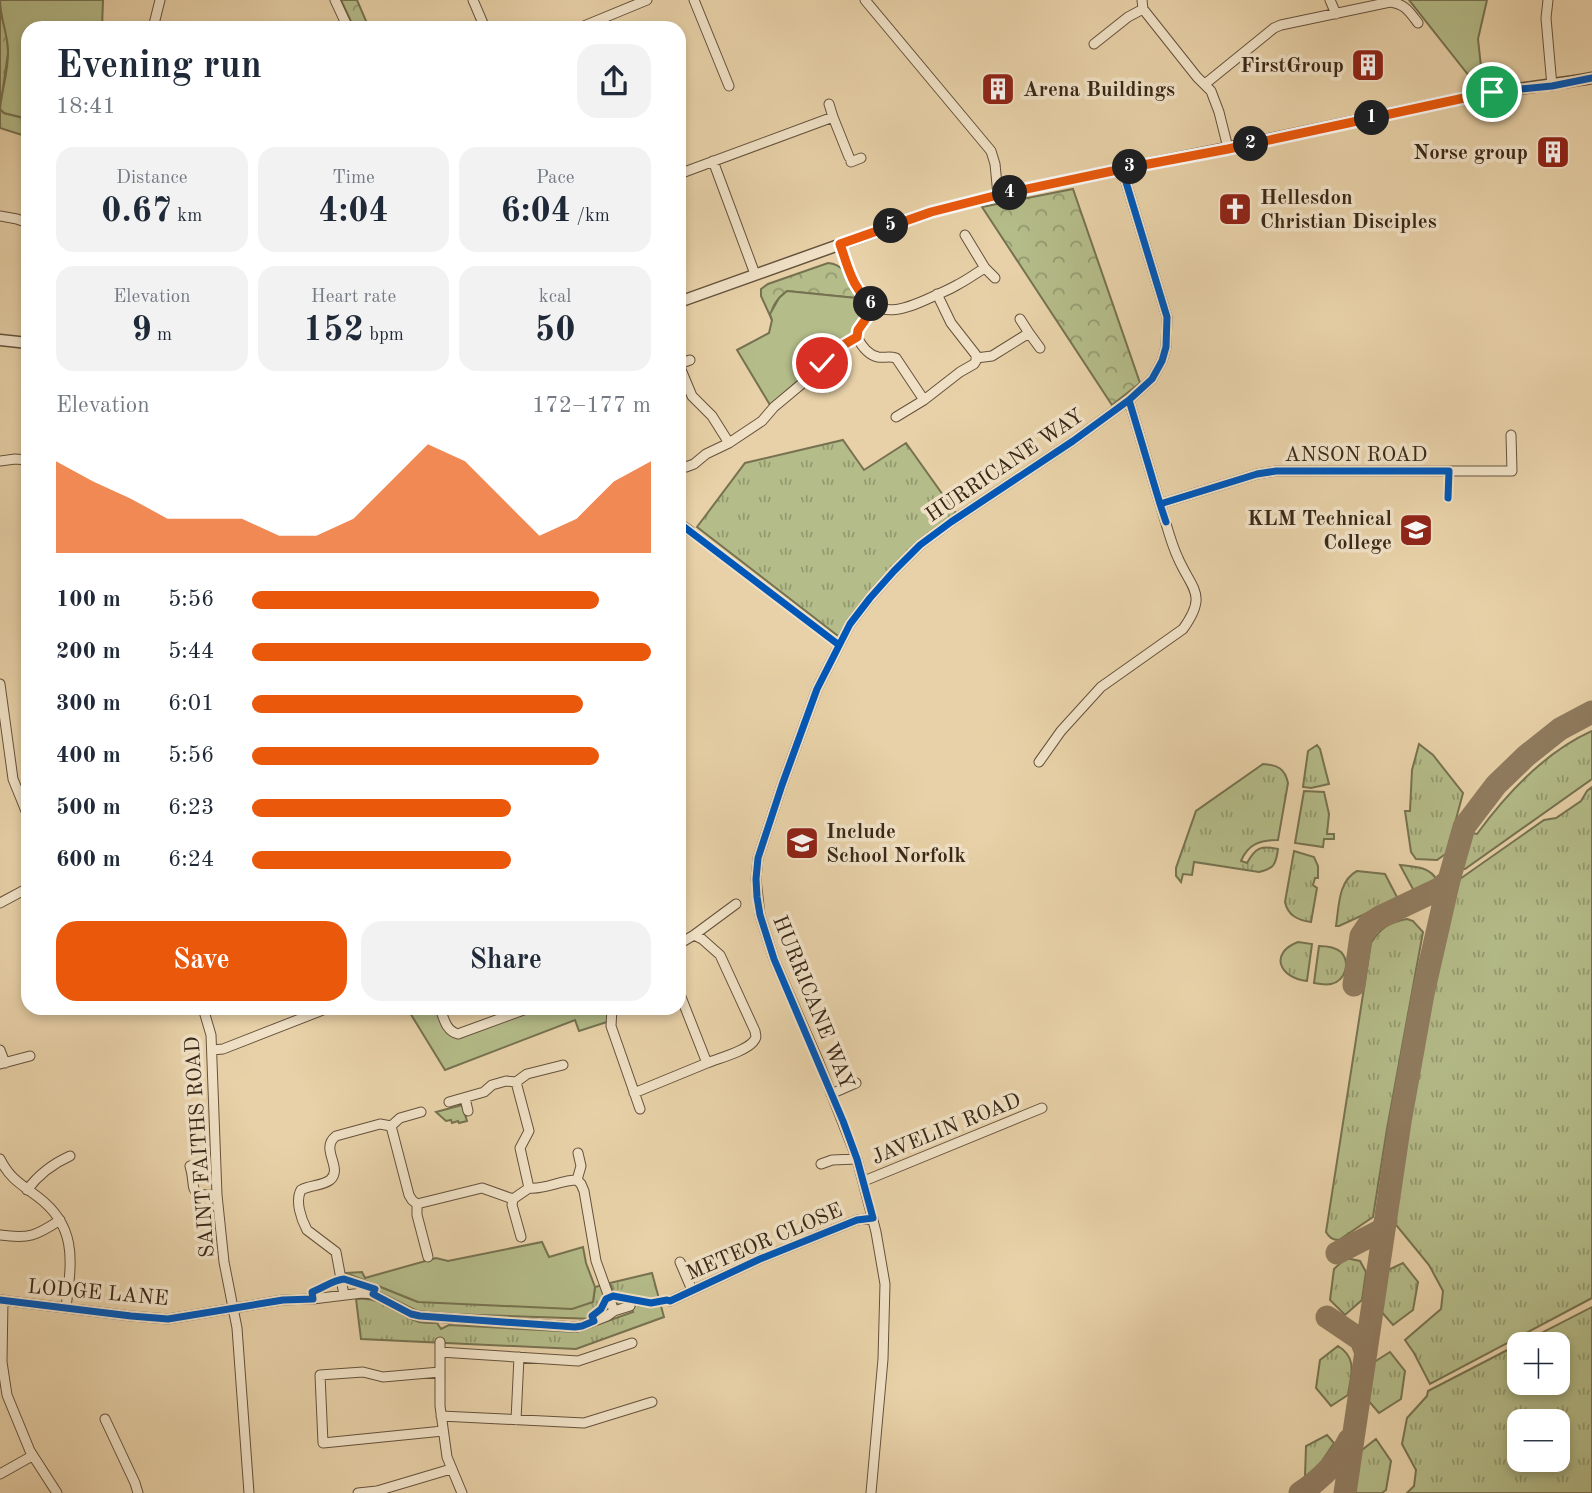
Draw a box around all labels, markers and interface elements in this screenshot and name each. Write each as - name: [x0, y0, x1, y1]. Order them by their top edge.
- button: share: [577, 44, 651, 118]
- building icon: FirstGroup: [1349, 46, 1387, 84]
- text: Evening run: [56, 48, 262, 86]
- place label: FirstGroup: [1240, 56, 1344, 77]
- pin: [1462, 62, 1522, 122]
- building icon: Arena Buildings: [979, 70, 1017, 108]
- icon: arrive: [1473, 73, 1511, 111]
- place label: Arena Buildings: [1023, 80, 1175, 101]
- text: 18:41: [56, 95, 116, 118]
- pin: 1: [1354, 100, 1390, 136]
- text: 1: [1366, 108, 1377, 127]
- pin: 2: [1234, 127, 1268, 162]
- building icon: Norse group: [1534, 133, 1572, 171]
- text: 2: [1245, 134, 1256, 153]
- place label: Norse group: [1413, 143, 1528, 164]
- pin: 3: [1112, 150, 1148, 184]
- text: 3: [1124, 157, 1135, 176]
- text: Distance: [116, 169, 188, 188]
- text: Time: [332, 169, 375, 188]
- text: Pace: [536, 169, 574, 188]
- pin: 4: [992, 176, 1028, 210]
- text: 4: [1004, 183, 1015, 202]
- place label: Hellesdon Christian Disciples: [1260, 188, 1437, 233]
- church icon: Hellesdon Christian Disciples: [1216, 190, 1254, 228]
- text: 0.67: [101, 194, 172, 229]
- text: 4:04: [318, 194, 389, 229]
- text: 6:04: [500, 194, 571, 229]
- text: km: [172, 207, 202, 226]
- text: /km: [571, 207, 610, 226]
- pin: 5: [874, 208, 908, 244]
- text: 5: [885, 216, 896, 235]
- pin: 6: [854, 286, 888, 322]
- text: Elevation: [113, 288, 190, 307]
- text: Heart rate: [311, 288, 396, 307]
- text: kcal: [539, 288, 572, 307]
- text: 6: [865, 294, 876, 313]
- text: 9: [131, 313, 152, 348]
- text: 152: [303, 313, 364, 348]
- text: 50: [535, 313, 575, 348]
- text: m: [152, 326, 172, 345]
- text: bpm: [364, 326, 404, 345]
- pin: [792, 333, 852, 393]
- icon: check: [803, 344, 841, 382]
- text: Elevation: [56, 394, 150, 417]
- text: 172–177 m: [532, 394, 651, 417]
- street label: HURRICANE WAY: [922, 406, 1087, 527]
- street label: ANSON ROAD: [1285, 445, 1427, 466]
- place label: KLM Technical College: [1247, 509, 1392, 554]
- school or university icon: KLM Technical College: [1397, 511, 1435, 549]
- text: 100 m: [56, 588, 121, 611]
- text: 5:56: [168, 588, 214, 611]
- text: 200 m: [56, 640, 121, 663]
- text: 5:44: [168, 640, 214, 663]
- text: 300 m: [56, 692, 121, 715]
- text: 6:01: [168, 692, 214, 715]
- text: 400 m: [56, 744, 121, 767]
- text: 5:56: [168, 744, 214, 767]
- text: 500 m: [56, 796, 121, 819]
- text: 6:23: [168, 796, 214, 819]
- place label: Include School Norfolk: [826, 822, 966, 867]
- school or university icon: Include School Norfolk: [783, 824, 821, 862]
- text: 600 m: [56, 848, 121, 871]
- text: 6:24: [168, 848, 214, 871]
- street label: HURRICANE WAY: [768, 913, 857, 1092]
- button: Save: [56, 921, 347, 1001]
- button: Share: [361, 921, 651, 1001]
- street label: SAINT FAITHS ROAD: [182, 1035, 219, 1258]
- street label: JAVELIN ROAD: [869, 1090, 1024, 1169]
- street label: METEOR CLOSE: [683, 1200, 846, 1285]
- street label: LODGE LANE: [27, 1277, 169, 1310]
- map controls: [1507, 1332, 1570, 1472]
- button: +: [1507, 1332, 1570, 1395]
- button: −: [1507, 1409, 1570, 1472]

